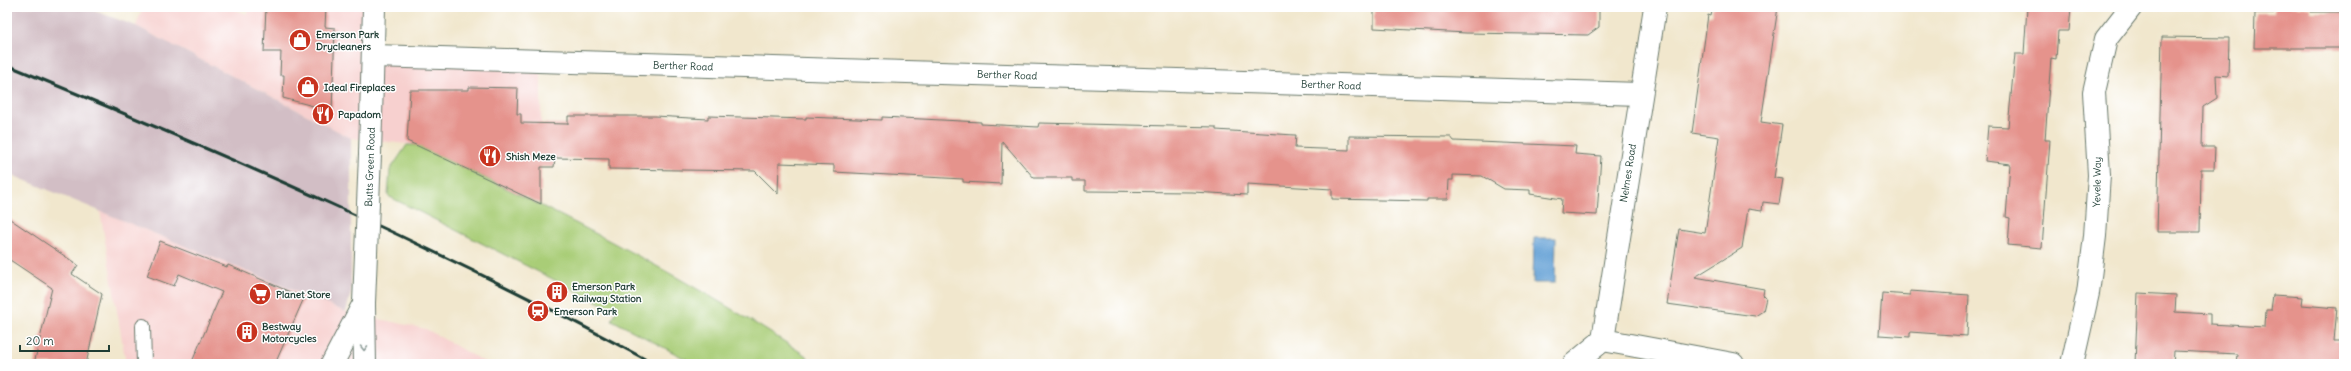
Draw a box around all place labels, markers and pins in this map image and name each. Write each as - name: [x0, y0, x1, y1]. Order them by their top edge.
- shop icon: Emerson Park Drycleaners: [287, 27, 313, 53]
- place label: Emerson Park Drycleaners: [316, 28, 379, 53]
- shop icon: Ideal Fireplaces: [295, 74, 321, 100]
- place label: Ideal Fireplaces: [324, 81, 396, 94]
- restaurant icon: Papadom: [310, 101, 336, 127]
- place label: Papadom: [338, 108, 381, 121]
- restaurant icon: Shish Meze: [477, 143, 503, 169]
- place label: Shish Meze: [506, 150, 556, 163]
- building icon: Emerson Park Railway Station: [544, 279, 570, 305]
- place label: Emerson Park Railway Station: [572, 280, 642, 305]
- supermarket icon: Planet Store: [247, 281, 273, 307]
- place label: Planet Store: [276, 288, 331, 301]
- station icon: Emerson Park: [525, 298, 551, 324]
- place label: Emerson Park: [554, 305, 617, 318]
- building icon: Bestway Motorcycles: [234, 319, 260, 345]
- place label: Bestway Motorcycles: [262, 320, 317, 345]

